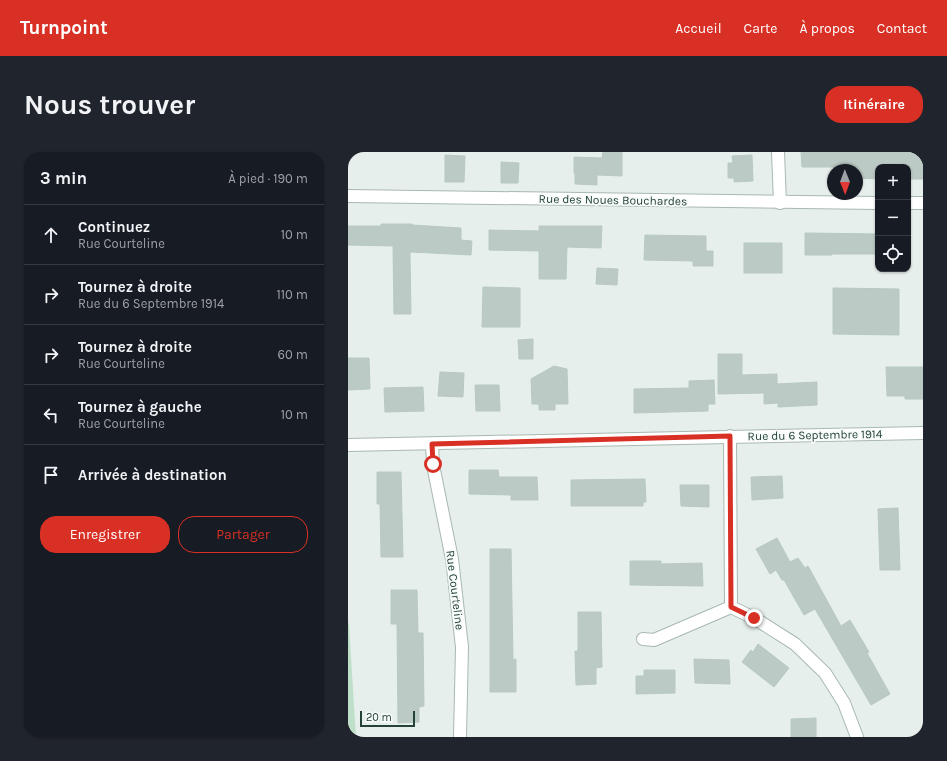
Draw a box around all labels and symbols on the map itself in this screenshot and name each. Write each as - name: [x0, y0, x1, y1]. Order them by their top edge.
- north arrow: [827, 164, 863, 200]
- street label: Rue des Noues Bouchardes: [539, 192, 687, 208]
- street label: Rue du 6 Septembre 1914: [747, 427, 883, 443]
- route start: [424, 455, 442, 473]
- street label: Rue Courteline: [443, 549, 467, 631]
- route end: [745, 609, 763, 627]
- scale bar: [360, 709, 415, 728]

